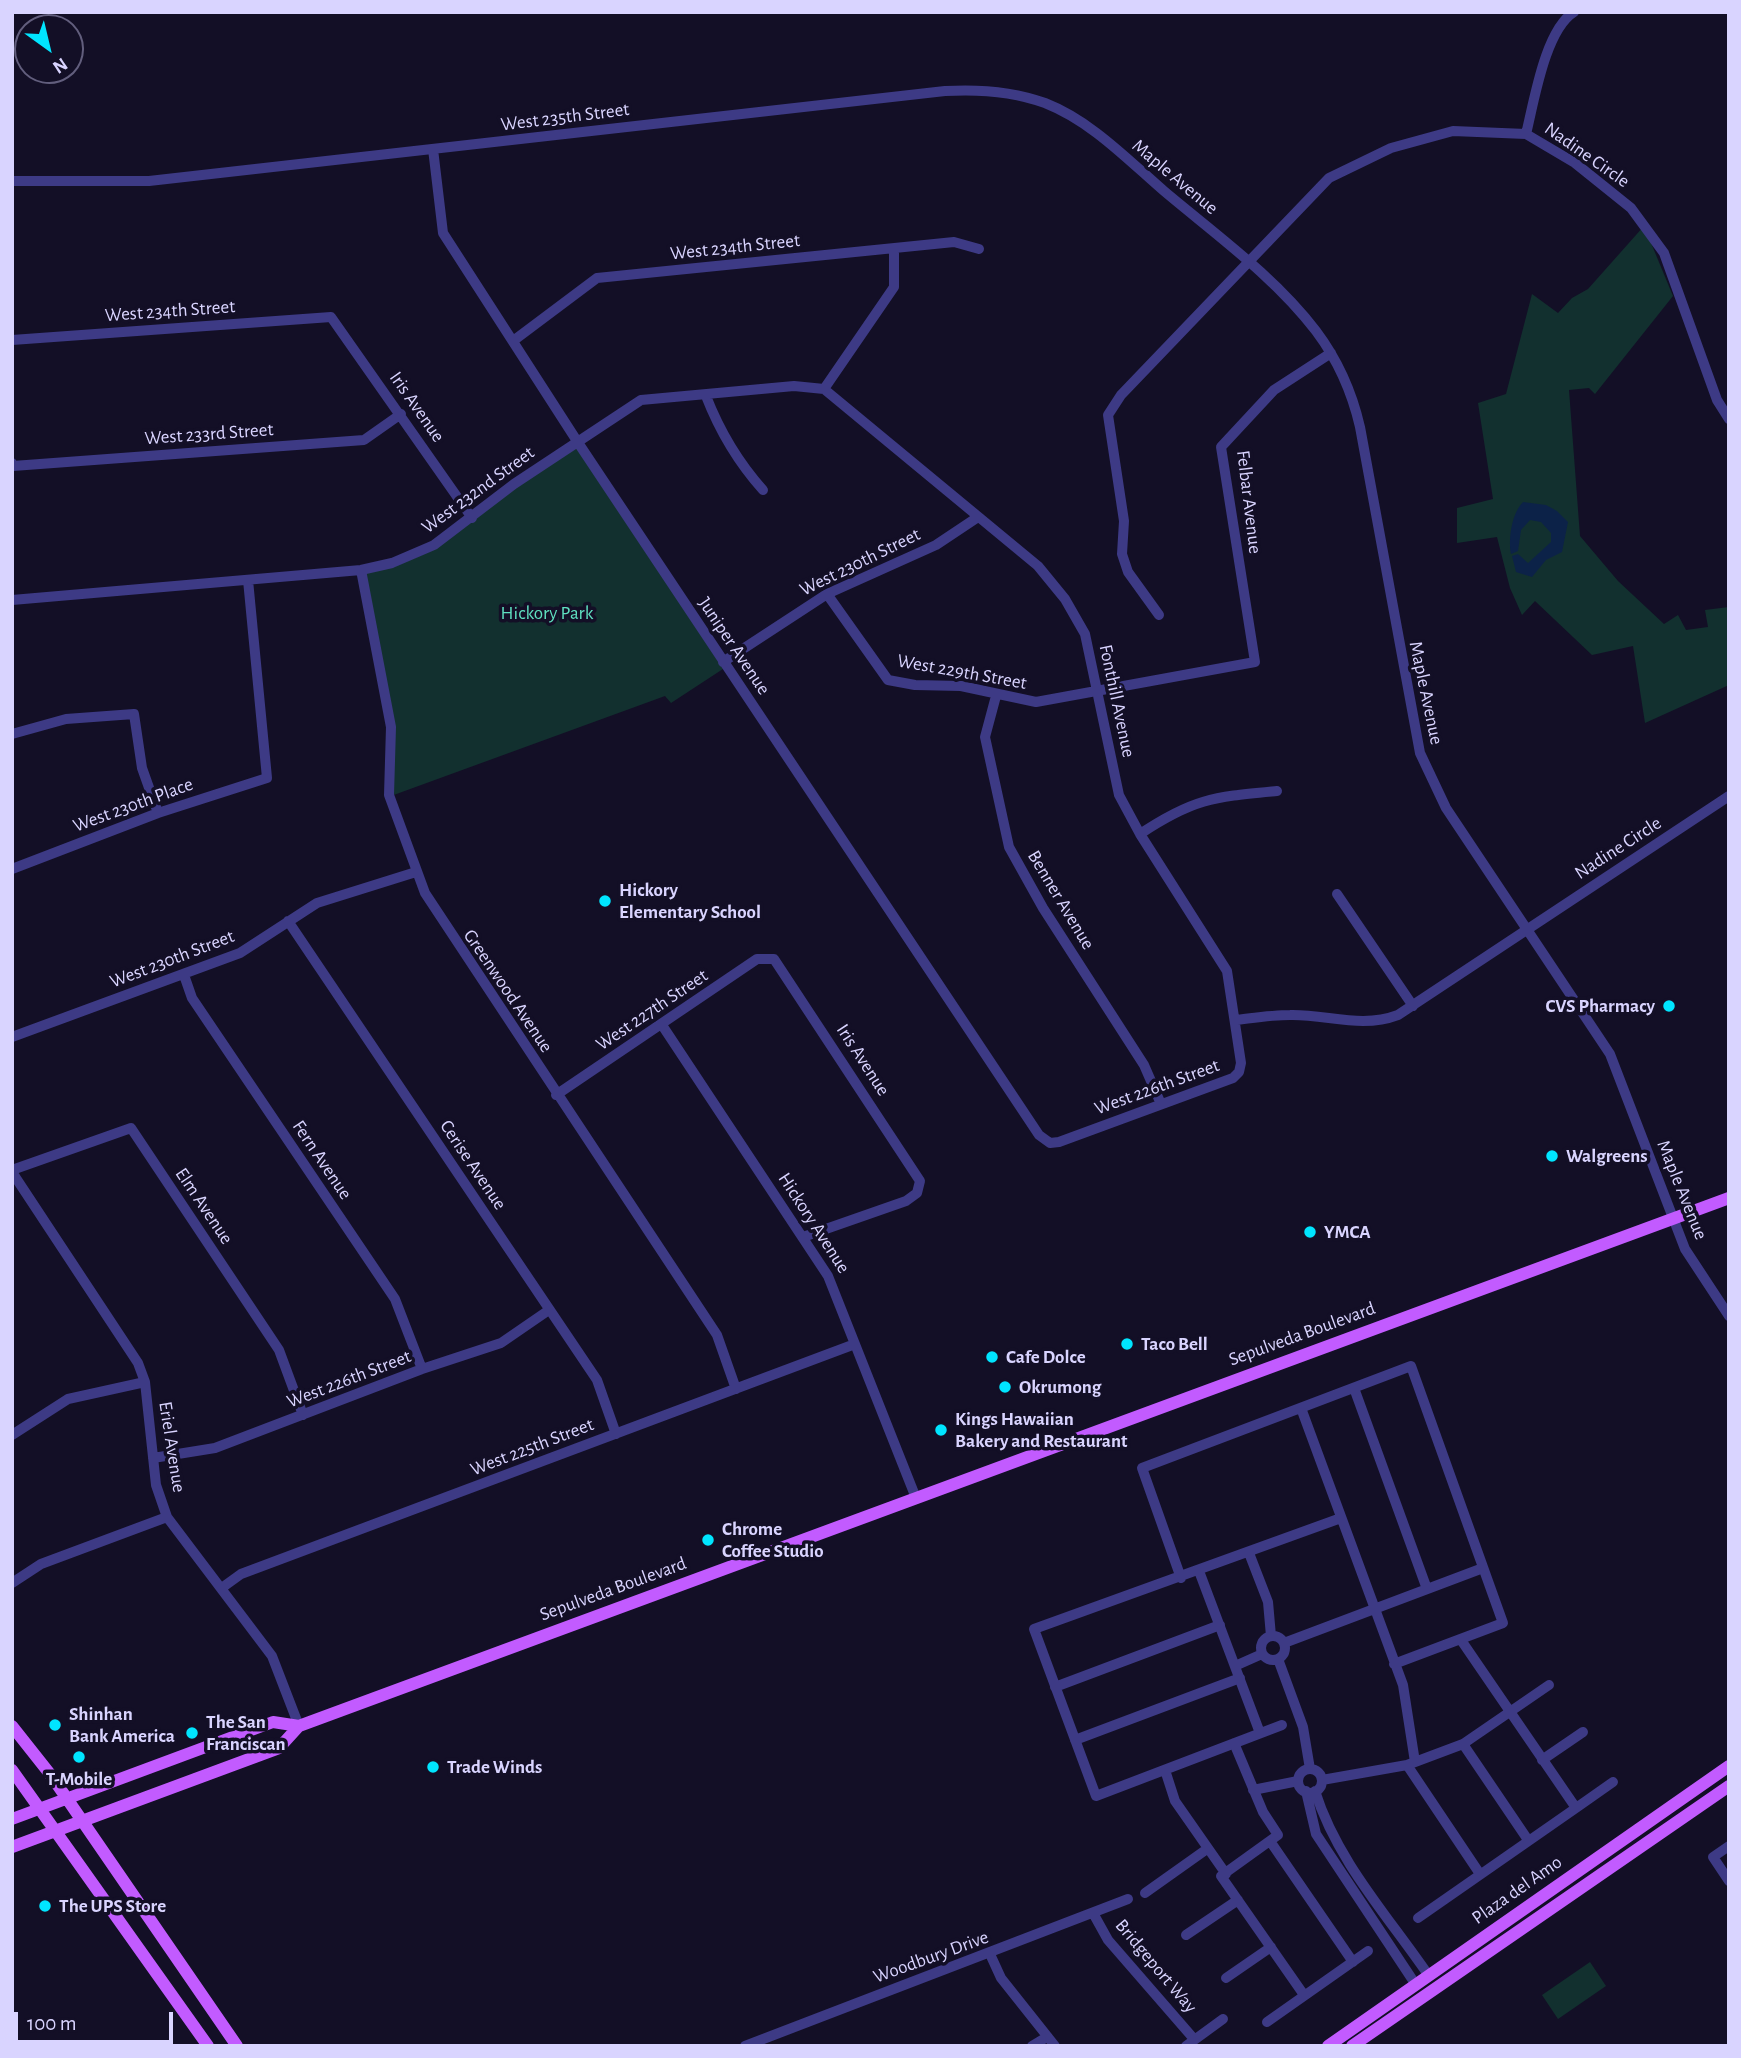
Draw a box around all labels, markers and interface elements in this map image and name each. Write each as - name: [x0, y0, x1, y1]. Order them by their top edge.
- north arrow: [14, 14, 84, 84]
- text: N: [49, 54, 71, 77]
- street label: West 235th Street: [499, 98, 631, 136]
- street label: Nadine Circle: [1540, 117, 1634, 193]
- street label: Maple Avenue: [1127, 134, 1223, 220]
- street label: West 234th Street: [669, 229, 801, 265]
- street label: West 234th Street: [104, 295, 236, 327]
- street label: Iris Avenue: [384, 367, 450, 447]
- street label: West 233rd Street: [144, 418, 274, 450]
- street label: West 232nd Street: [417, 441, 539, 539]
- street label: Felbar Avenue: [1231, 449, 1267, 555]
- street label: West 230th Street: [796, 523, 924, 601]
- street label: Juniper Avenue: [693, 593, 775, 699]
- park label: Hickory Park: [501, 602, 593, 624]
- street label: Maple Avenue: [1404, 639, 1448, 747]
- street label: Fonthill Avenue: [1094, 642, 1140, 760]
- street label: West 229th Street: [895, 649, 1029, 695]
- street label: West 230th Place: [70, 773, 196, 837]
- street label: Nadine Circle: [1570, 812, 1666, 884]
- street label: Benner Avenue: [1022, 846, 1100, 954]
- place label: Hickory Elementary School: [619, 879, 761, 923]
- marker: Hickory Elementary School: [597, 893, 613, 909]
- street label: West 230th Street: [107, 925, 237, 993]
- street label: Greenwood Avenue: [458, 925, 558, 1057]
- street label: West 227th Street: [592, 964, 712, 1056]
- place label: CVS Pharmacy: [1545, 995, 1655, 1017]
- marker: CVS Pharmacy: [1661, 998, 1677, 1014]
- street label: Iris Avenue: [831, 1020, 895, 1100]
- street label: West 226th Street: [1091, 1054, 1223, 1120]
- street label: Fern Avenue: [287, 1116, 357, 1204]
- street label: Cerise Avenue: [435, 1116, 511, 1214]
- street label: Maple Avenue: [1652, 1137, 1712, 1243]
- place label: Walgreens: [1566, 1145, 1648, 1167]
- marker: Walgreens: [1544, 1148, 1560, 1164]
- street label: Elm Avenue: [170, 1163, 238, 1249]
- street label: Hickory Avenue: [773, 1168, 855, 1278]
- place label: YMCA: [1324, 1221, 1371, 1243]
- marker: YMCA: [1302, 1224, 1318, 1240]
- street label: Sepulveda Boulevard: [1226, 1297, 1378, 1371]
- place label: Taco Bell: [1141, 1333, 1208, 1355]
- marker: Taco Bell: [1119, 1336, 1135, 1352]
- street label: West 226th Street: [284, 1345, 414, 1413]
- place label: Cafe Dolce: [1006, 1346, 1086, 1368]
- marker: Cafe Dolce: [984, 1349, 1000, 1365]
- place label: Okrumong: [1019, 1376, 1101, 1398]
- marker: Okrumong: [997, 1379, 1013, 1395]
- street label: Eriel Avenue: [154, 1400, 190, 1494]
- place label: Kings Hawaiian Bakery and Restaurant: [955, 1408, 1127, 1452]
- street label: West 225th Street: [467, 1413, 597, 1481]
- marker: Kings Hawaiian Bakery and Restaurant: [933, 1422, 949, 1438]
- place label: Chrome Coffee Studio: [722, 1518, 824, 1562]
- marker: Chrome Coffee Studio: [700, 1532, 716, 1548]
- street label: Sepulveda Boulevard: [537, 1552, 689, 1626]
- place label: Shinhan Bank America: [69, 1703, 175, 1747]
- place label: The San Franciscan: [206, 1711, 285, 1755]
- marker: Shinhan Bank America: [47, 1717, 63, 1733]
- marker: The San Franciscan: [184, 1725, 200, 1741]
- marker: T-Mobile: [71, 1749, 87, 1765]
- place label: Trade Winds: [447, 1756, 542, 1778]
- marker: Trade Winds: [425, 1759, 441, 1775]
- place label: T-Mobile: [46, 1768, 112, 1790]
- street label: Plaza del Amo: [1468, 1851, 1566, 1929]
- place label: The UPS Store: [59, 1895, 166, 1917]
- marker: The UPS Store: [37, 1898, 53, 1914]
- street label: Bridgeport Way: [1110, 1914, 1202, 2018]
- street label: Woodbury Drive: [870, 1926, 992, 1988]
- scale bar: [18, 1998, 177, 2042]
- text: 100 m: [27, 2013, 77, 2034]

